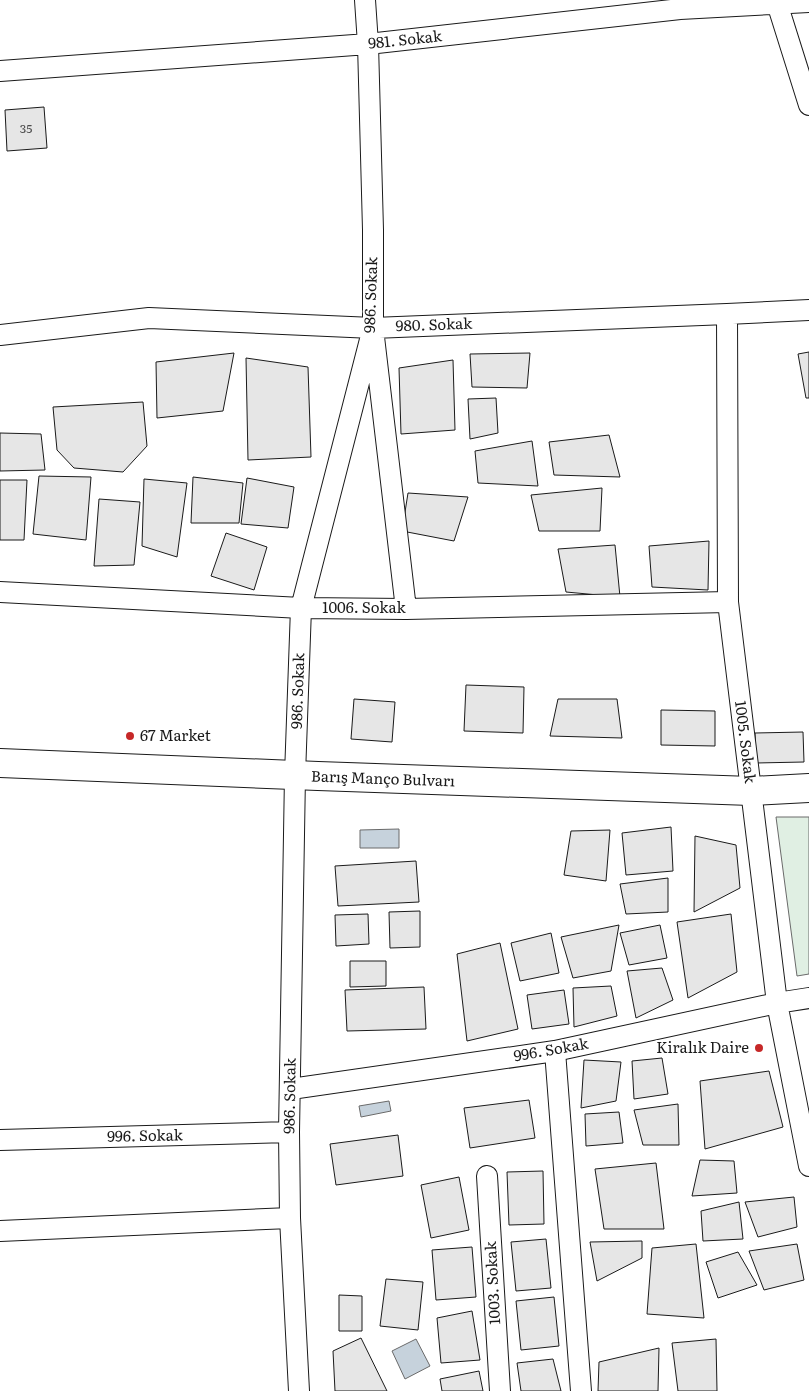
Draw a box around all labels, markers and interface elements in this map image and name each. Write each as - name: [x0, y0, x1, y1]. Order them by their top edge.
- street label: 981. Sokak: [367, 23, 444, 54]
- house number: 35: [20, 119, 32, 137]
- street label: 986. Sokak: [357, 256, 382, 333]
- street label: 980. Sokak: [395, 311, 474, 336]
- street label: 1006. Sokak: [322, 595, 407, 618]
- street label: 986. Sokak: [284, 652, 309, 729]
- street label: 1005. Sokak: [730, 699, 763, 785]
- place label: 67 Market: [140, 723, 211, 746]
- marker: 67 Market: [124, 730, 136, 742]
- street label: Barış Manço Bulvarı: [311, 763, 455, 792]
- street label: 996. Sokak: [511, 1030, 591, 1066]
- place label: Kiralık Daire: [656, 1035, 749, 1058]
- marker: Kiralık Daire: [753, 1042, 765, 1054]
- street label: 986. Sokak: [276, 1057, 301, 1134]
- street label: 996. Sokak: [107, 1122, 184, 1147]
- street label: 1003. Sokak: [478, 1240, 505, 1325]

